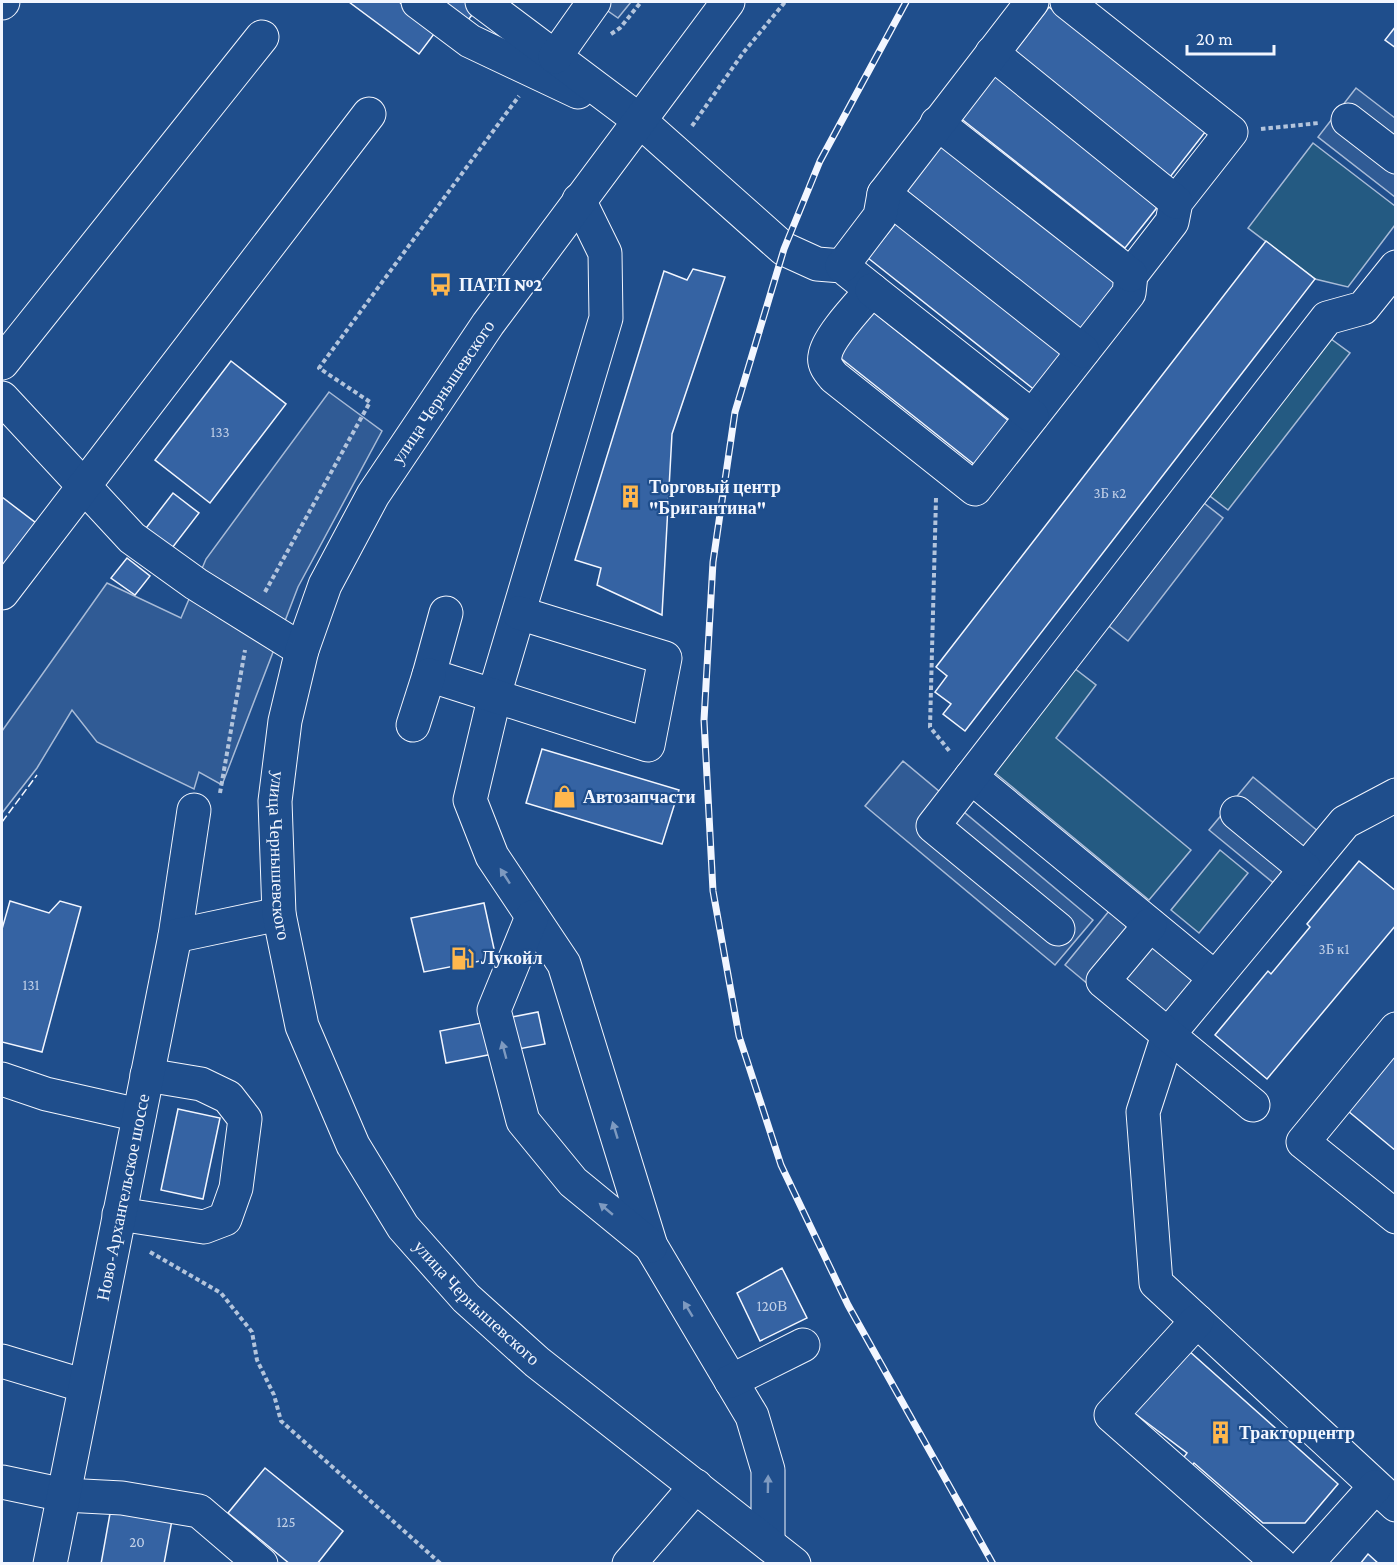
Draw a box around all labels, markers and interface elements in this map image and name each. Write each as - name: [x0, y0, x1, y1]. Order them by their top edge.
- scale bar: [1187, 18, 1274, 56]
- text: 20 m: [1196, 29, 1233, 49]
- bus stop icon: ПАТП №2: [428, 272, 454, 298]
- place label: ПАТП №2: [459, 275, 543, 295]
- street label: улица Чернышевского: [387, 316, 499, 468]
- house number: 133: [210, 424, 230, 440]
- place label: Торговый центр "Бригантина": [649, 477, 781, 518]
- building icon: Торговый центр "Бригантина": [618, 484, 644, 510]
- house number: 3Б к2: [1094, 485, 1126, 501]
- street label: улица Чернышевского: [265, 770, 294, 942]
- shop icon: Автозапчасти: [552, 784, 578, 810]
- place label: Автозапчасти: [583, 787, 696, 807]
- one-way arrow: [500, 868, 511, 884]
- house number: 3Б к1: [1319, 941, 1349, 957]
- fuel station icon: Лукойл: [450, 945, 476, 971]
- place label: Лукойл: [481, 948, 543, 968]
- house number: 131: [22, 977, 40, 993]
- one-way arrow: [499, 1041, 509, 1059]
- street label: Ново-Архангельское шоссе: [93, 1092, 153, 1302]
- one-way arrow: [610, 1121, 619, 1139]
- one-way arrow: [599, 1203, 614, 1216]
- street label: улица Чернышевского: [410, 1236, 544, 1369]
- house number: 120В: [757, 1298, 787, 1314]
- one-way arrow: [683, 1301, 694, 1317]
- building icon: Тракторцентр: [1208, 1420, 1234, 1446]
- place label: Тракторцентр: [1239, 1423, 1355, 1443]
- one-way arrow: [763, 1475, 773, 1494]
- house number: 125: [276, 1514, 296, 1530]
- house number: 20: [129, 1534, 145, 1550]

